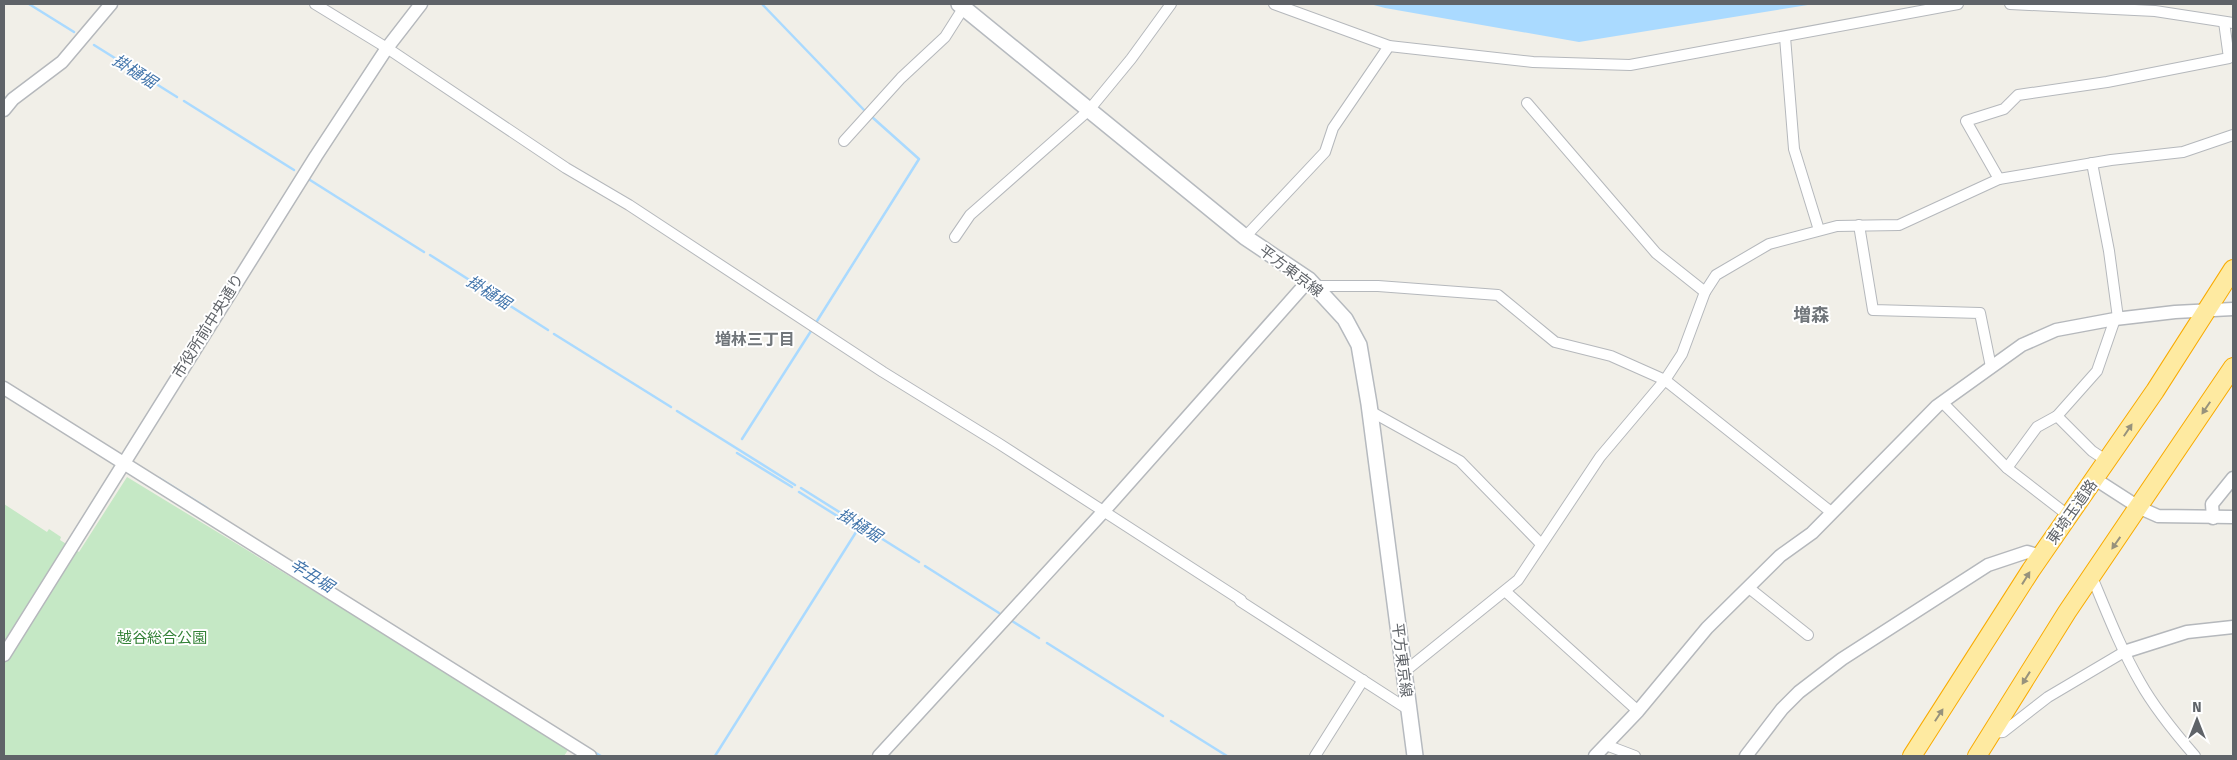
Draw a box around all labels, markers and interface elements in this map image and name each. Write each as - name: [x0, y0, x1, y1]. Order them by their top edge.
- water label: 掛樋堀: [109, 51, 163, 94]
- street label: 平方東京線: [1256, 241, 1326, 301]
- street label: 市役所前中央通り: [169, 270, 247, 382]
- water label: 掛樋堀: [463, 272, 517, 315]
- district label: 増森: [1793, 304, 1829, 326]
- district label: 増林三丁目: [715, 330, 795, 349]
- one-way arrow: [2201, 401, 2211, 414]
- one-way arrow: [2123, 423, 2133, 437]
- street label: 東埼玉道路: [2043, 476, 2101, 548]
- water label: 掛樋堀: [834, 505, 888, 548]
- one-way arrow: [2111, 536, 2120, 549]
- water label: 辛丑堀: [286, 555, 340, 598]
- one-way arrow: [2021, 572, 2031, 585]
- street label: 平方東京線: [1388, 622, 1416, 698]
- park label: 越谷総合公園: [116, 629, 207, 647]
- one-way arrow: [2021, 671, 2030, 685]
- north arrow: [2172, 695, 2222, 745]
- text: N: [2192, 699, 2202, 716]
- one-way arrow: [1934, 708, 1943, 722]

